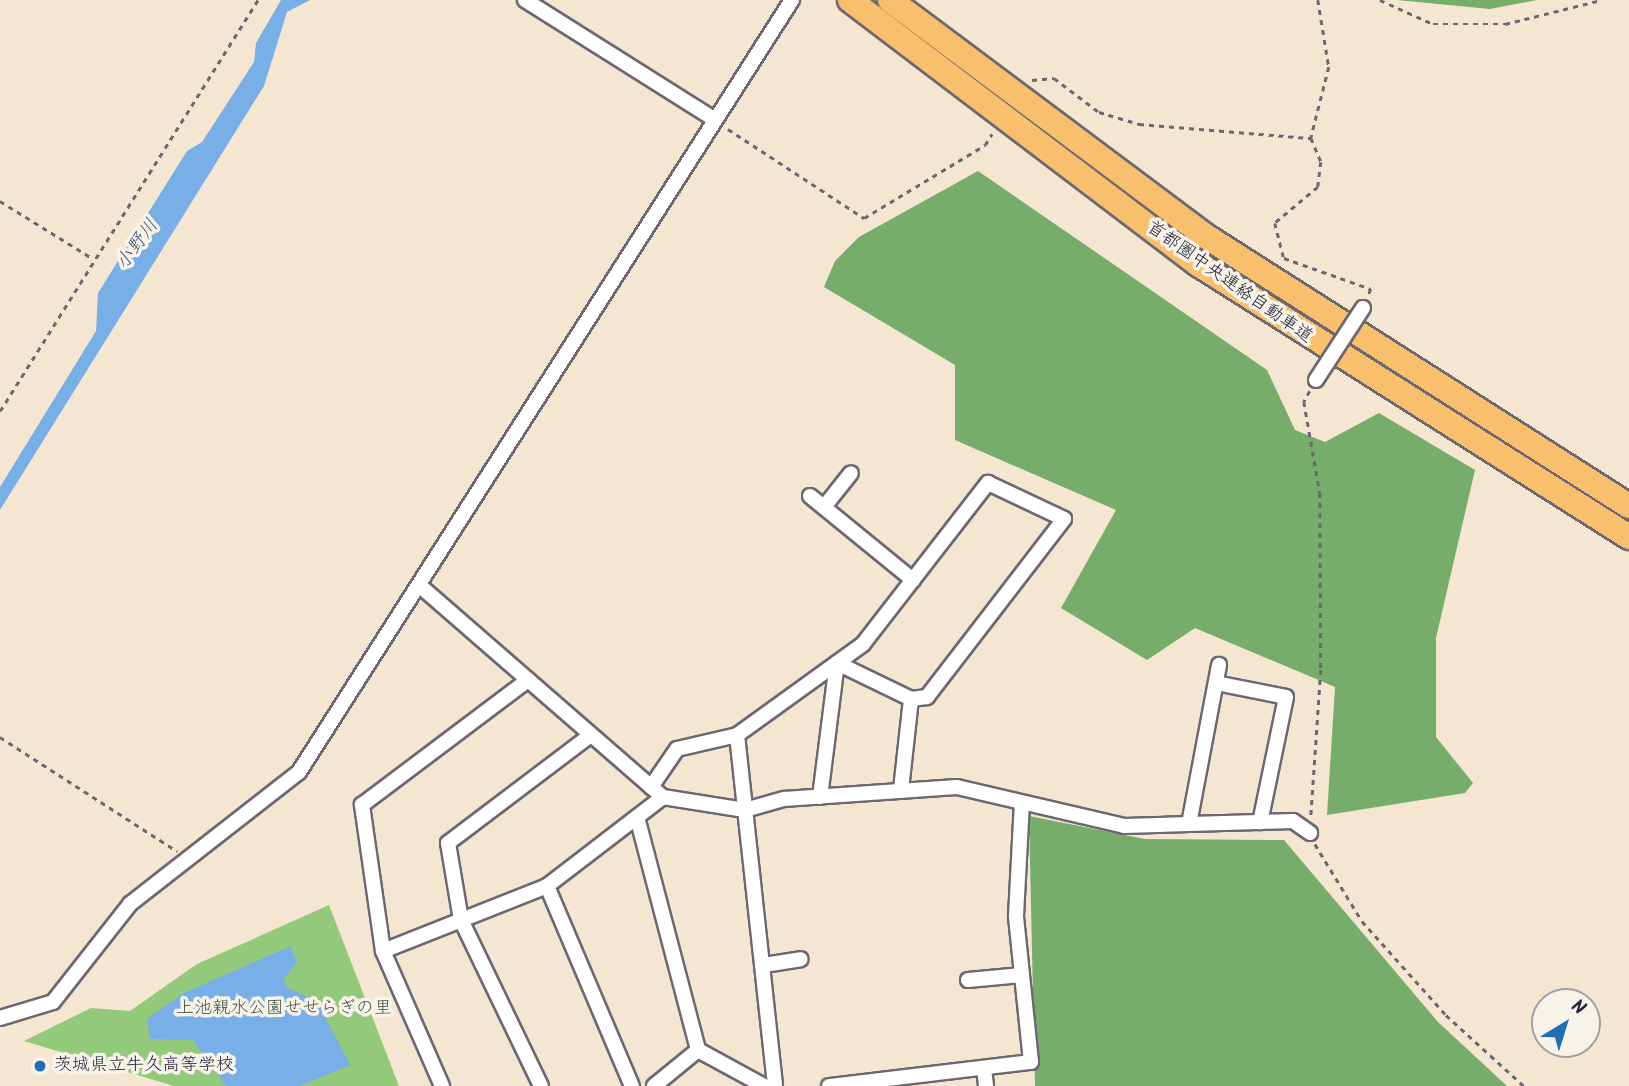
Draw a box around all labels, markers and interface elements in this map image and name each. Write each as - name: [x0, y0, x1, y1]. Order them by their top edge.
- water label: 小野川: [112, 215, 164, 275]
- street label: 首都圏中央連絡自動車道: [1142, 217, 1316, 349]
- north arrow: [1531, 988, 1601, 1058]
- text: N: [1564, 993, 1592, 1024]
- park label: 上池親水公園せせらぎの里: [176, 998, 392, 1020]
- place label: 茨城県立牛久高等学校: [54, 1055, 234, 1077]
- marker: 茨城県立牛久高等学校: [32, 1058, 48, 1074]

